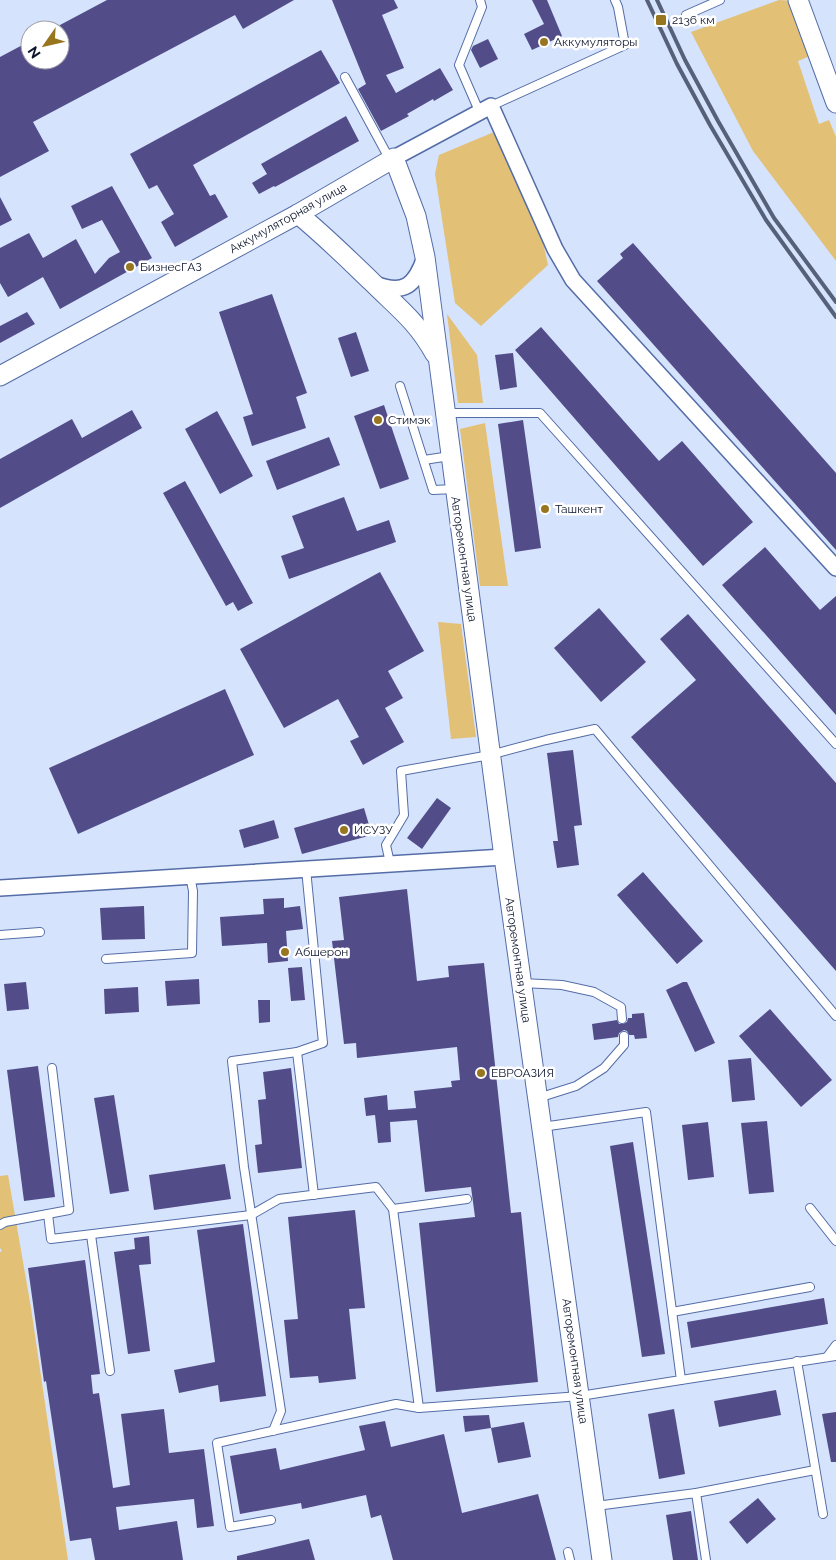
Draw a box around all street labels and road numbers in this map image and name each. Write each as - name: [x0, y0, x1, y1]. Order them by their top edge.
- street label: Аккумуляторная улица: [227, 180, 349, 256]
- street label: Авторемонтная улица: [448, 495, 480, 623]
- street label: Авторемонтная улица: [502, 896, 534, 1024]
- street label: Авторемонтная улица: [559, 1297, 591, 1425]

